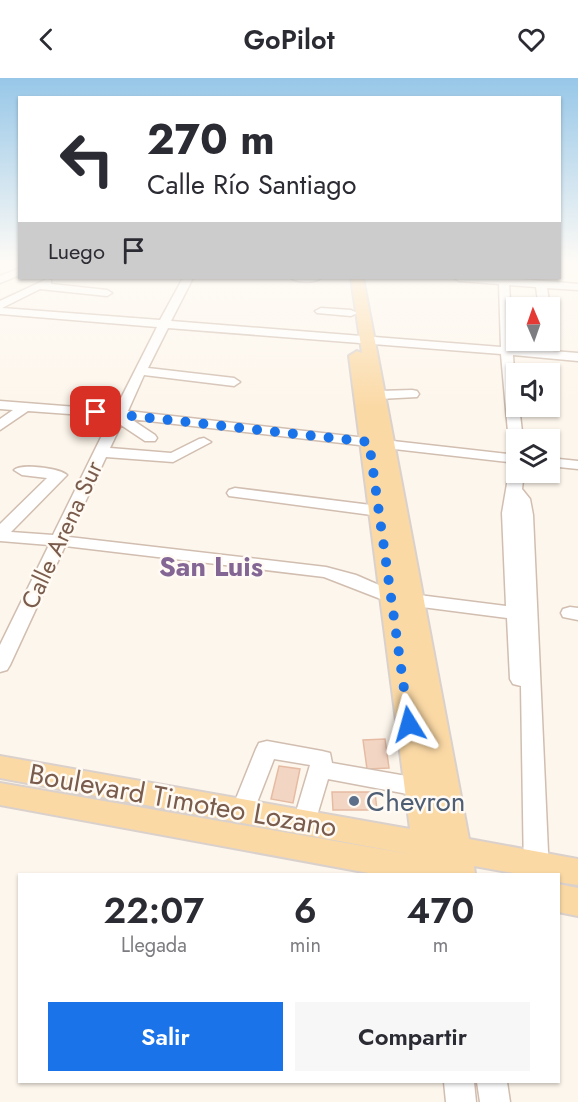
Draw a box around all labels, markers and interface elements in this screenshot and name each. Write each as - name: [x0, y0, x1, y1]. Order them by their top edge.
- text: GoPilot: [243, 20, 335, 59]
- icon: back: [30, 23, 63, 56]
- icon: heart: [515, 23, 548, 56]
- text: 270 m: [147, 109, 275, 170]
- icon: left: [48, 120, 126, 198]
- text: Calle Río Santiago: [147, 165, 356, 204]
- icon: arrive: [117, 234, 150, 267]
- text: Luego: [48, 235, 105, 267]
- north arrow: [506, 297, 560, 351]
- map controls: [506, 297, 560, 483]
- button: sound: [506, 363, 560, 417]
- pin: [70, 386, 121, 437]
- icon: arrive: [79, 395, 112, 428]
- button: layers: [506, 429, 560, 483]
- street label: Calle Arena Sur: [12, 454, 112, 615]
- district label: San Luis: [159, 547, 263, 586]
- position arrow: [377, 692, 441, 756]
- street label: Boulevard Timoteo Lozano: [26, 753, 340, 848]
- place label: Chevron: [366, 781, 465, 822]
- marker: Chevron: [347, 794, 361, 808]
- text: 22:07: [104, 884, 204, 936]
- text: 6: [294, 884, 317, 936]
- text: 470: [407, 884, 474, 936]
- text: Llegada: [121, 931, 187, 960]
- text: min: [290, 931, 321, 960]
- text: m: [433, 931, 448, 960]
- button: Salir: [48, 1002, 283, 1071]
- button: Compartir: [295, 1002, 530, 1071]

